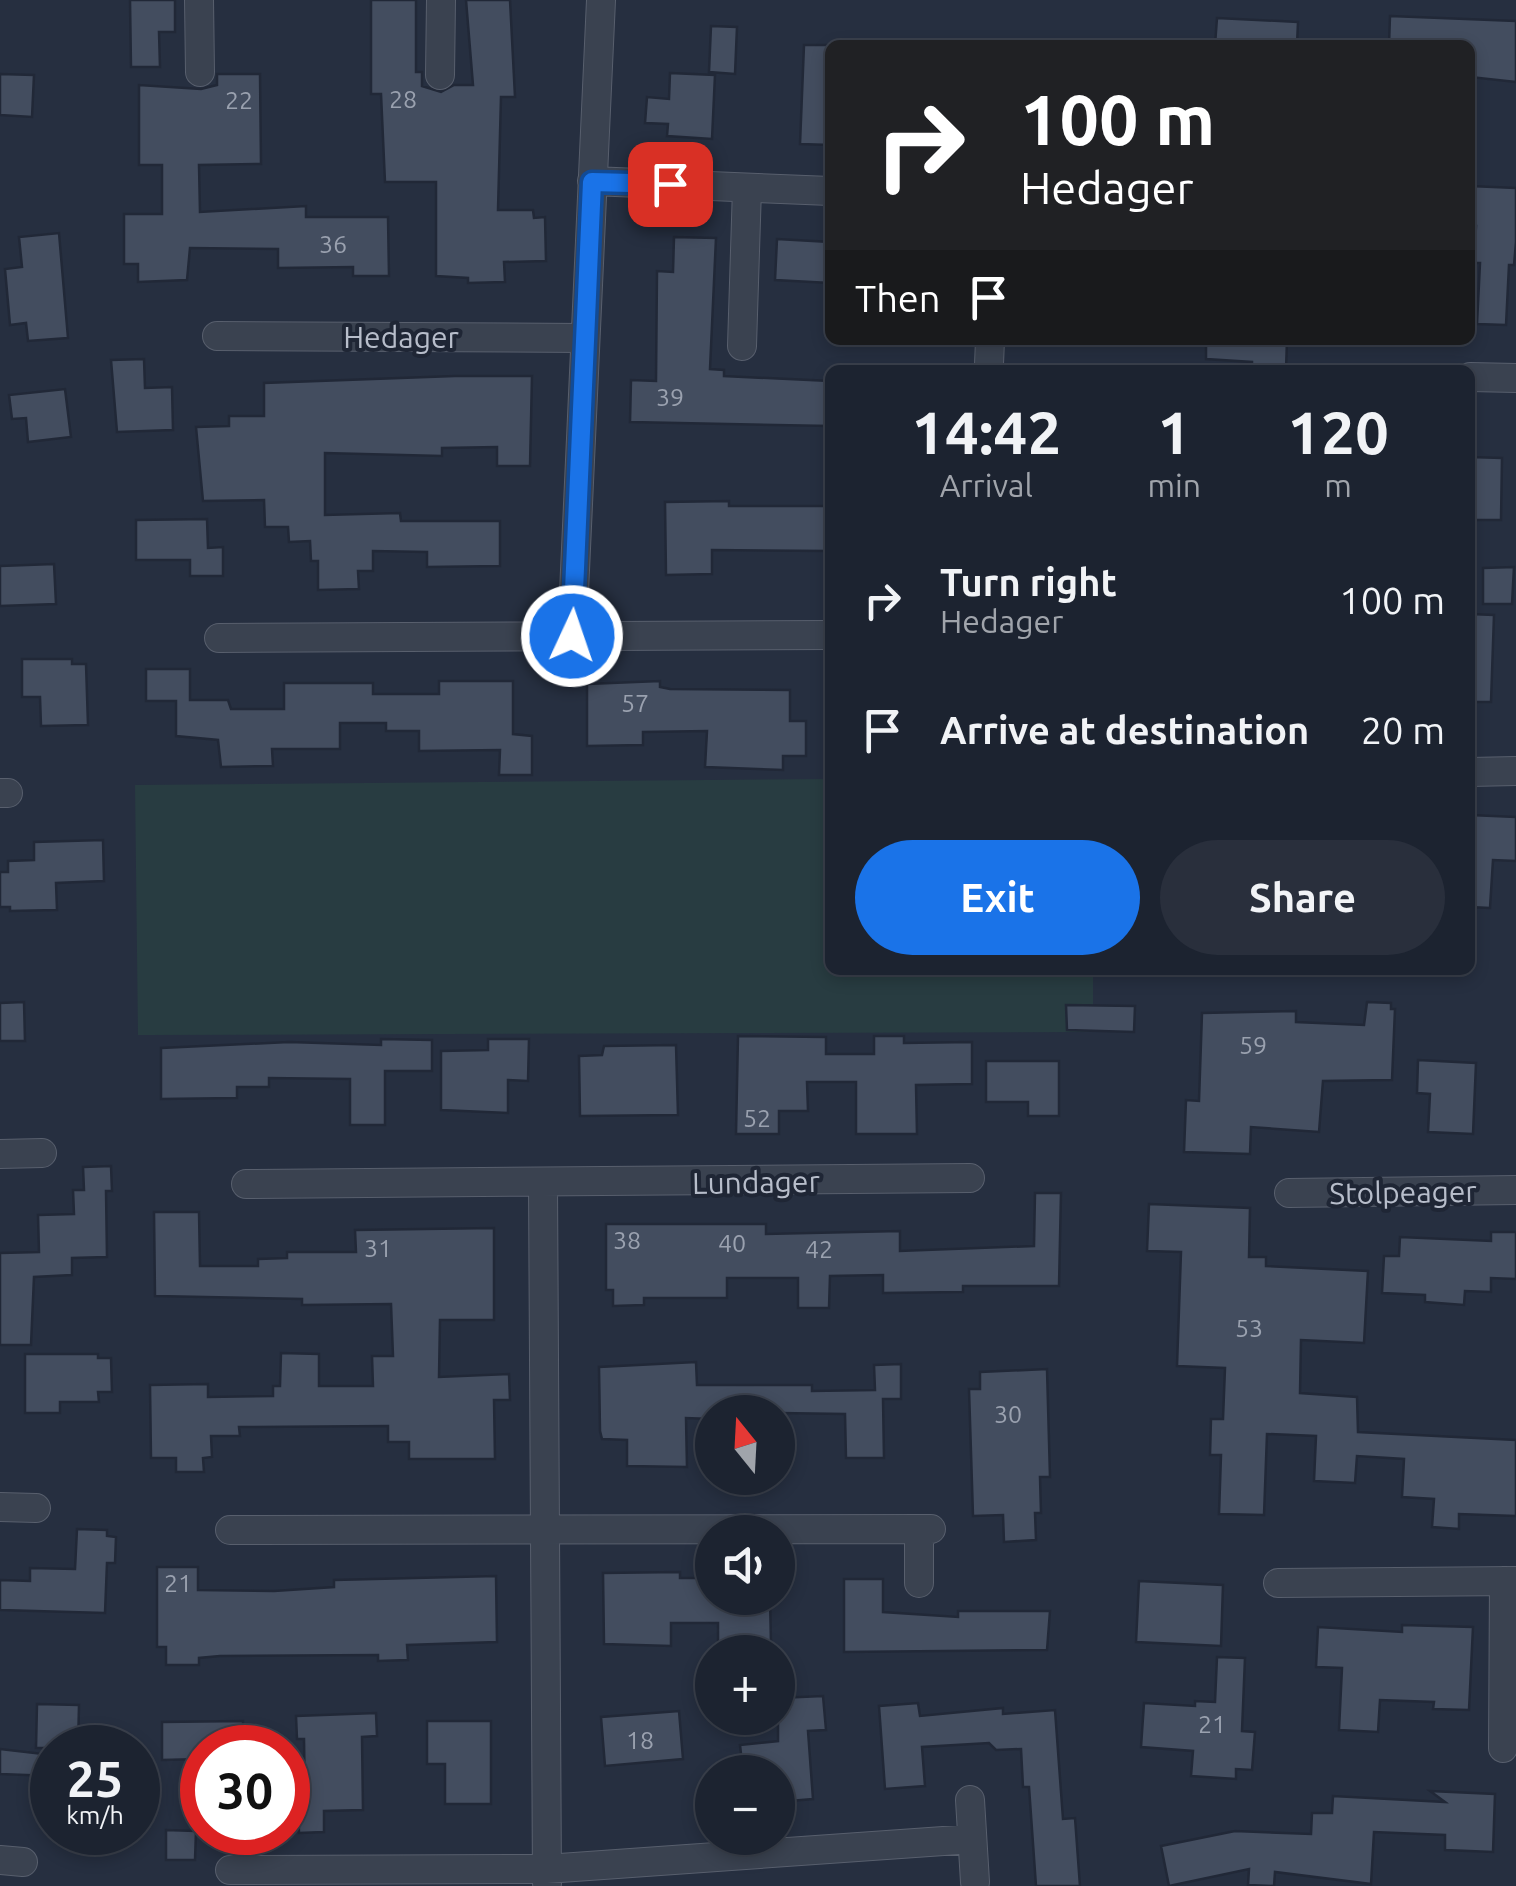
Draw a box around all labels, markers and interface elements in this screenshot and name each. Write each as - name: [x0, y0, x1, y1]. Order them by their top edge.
- icon: right: [855, 80, 985, 210]
- text: 100 m: [1020, 80, 1215, 158]
- house number: 28: [389, 85, 417, 113]
- house number: 22: [225, 86, 253, 114]
- pin: [628, 142, 713, 227]
- icon: arrive: [643, 157, 698, 212]
- text: Hedager: [1020, 162, 1193, 213]
- house number: 36: [319, 230, 347, 258]
- icon: arrive: [961, 270, 1016, 325]
- text: Then: [855, 277, 941, 319]
- street label: Hedager: [343, 320, 459, 354]
- house number: 39: [656, 383, 684, 411]
- text: 14:42: [911, 398, 1061, 465]
- text: 1: [1157, 398, 1191, 465]
- text: 120: [1287, 398, 1389, 465]
- text: Arrival: [940, 467, 1033, 503]
- text: min: [1147, 467, 1201, 503]
- text: m: [1324, 467, 1352, 503]
- text: Turn right: [940, 561, 1117, 603]
- icon: right: [855, 573, 910, 628]
- text: 100 m: [1339, 579, 1445, 621]
- position arrow: [520, 584, 624, 688]
- text: Hedager: [940, 603, 1063, 639]
- house number: 57: [621, 689, 649, 717]
- icon: arrive: [855, 703, 910, 758]
- text: Arrive at destination: [940, 709, 1309, 751]
- text: 20 m: [1361, 709, 1445, 751]
- button: Exit: [855, 840, 1140, 955]
- button: Share: [1160, 840, 1445, 955]
- house number: 59: [1239, 1031, 1267, 1059]
- house number: 52: [743, 1104, 771, 1132]
- street label: Lundager: [692, 1164, 821, 1200]
- street label: Stolpeager: [1329, 1174, 1478, 1210]
- house number: 38: [613, 1226, 641, 1254]
- house number: 40: [718, 1229, 746, 1257]
- house number: 31: [364, 1234, 392, 1262]
- house number: 42: [805, 1235, 833, 1263]
- house number: 53: [1235, 1314, 1263, 1342]
- north arrow: [695, 1395, 795, 1495]
- map controls: [695, 1395, 795, 1855]
- house number: 30: [994, 1400, 1022, 1428]
- button: sound: [695, 1515, 795, 1615]
- house number: 21: [164, 1569, 192, 1597]
- button: +: [695, 1635, 795, 1735]
- house number: 21: [1198, 1710, 1226, 1738]
- speed limit sign: 30: [180, 1725, 310, 1855]
- house number: 18: [626, 1726, 654, 1754]
- text: 25: [67, 1750, 123, 1806]
- button: −: [695, 1755, 795, 1855]
- text: km/h: [66, 1801, 124, 1829]

